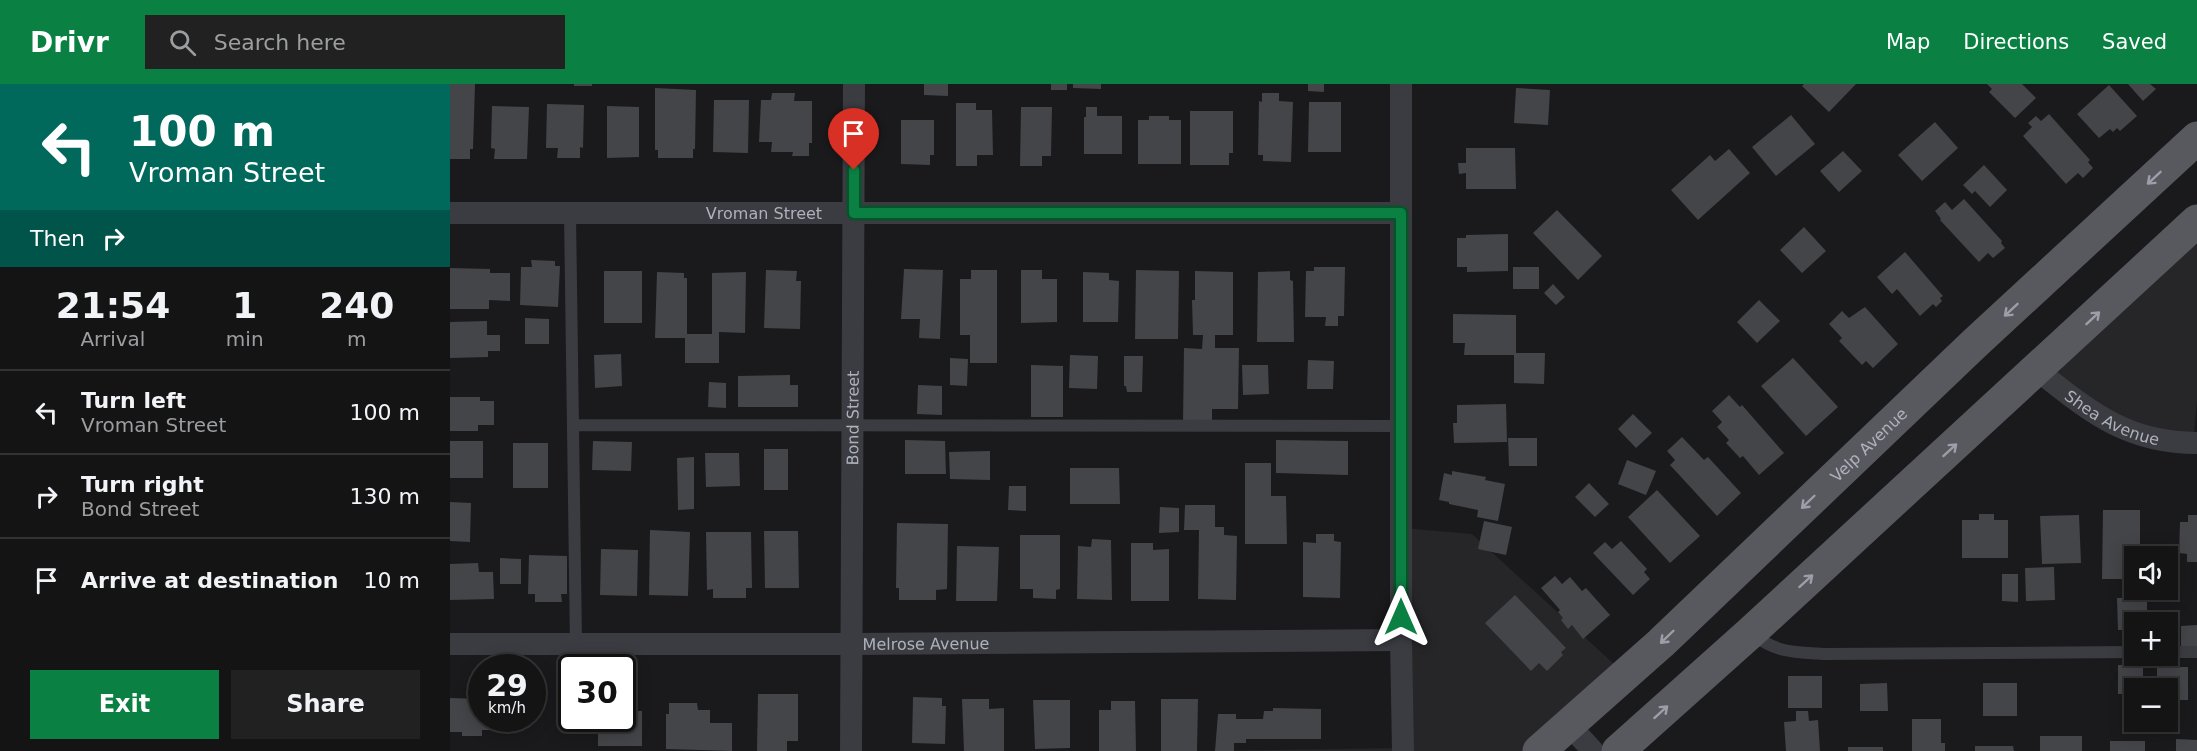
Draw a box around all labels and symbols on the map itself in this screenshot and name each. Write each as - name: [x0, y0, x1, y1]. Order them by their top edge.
- pin: [828, 108, 879, 170]
- one-way arrow: [2147, 171, 2162, 185]
- street label: Vroman Street: [706, 204, 822, 223]
- one-way arrow: [2003, 303, 2018, 317]
- one-way arrow: [2086, 310, 2101, 325]
- street label: Bond Street: [843, 371, 862, 465]
- street label: Shea Avenue: [2061, 386, 2161, 449]
- street label: Velp Avenue: [1826, 404, 1911, 486]
- one-way arrow: [1942, 443, 1957, 457]
- one-way arrow: [1801, 495, 1816, 509]
- one-way arrow: [1798, 574, 1813, 588]
- position arrow: [1369, 585, 1433, 649]
- one-way arrow: [1660, 630, 1675, 644]
- street label: Melrose Avenue: [862, 633, 990, 653]
- speed limit sign: 30: [558, 654, 636, 732]
- one-way arrow: [1653, 705, 1668, 719]

